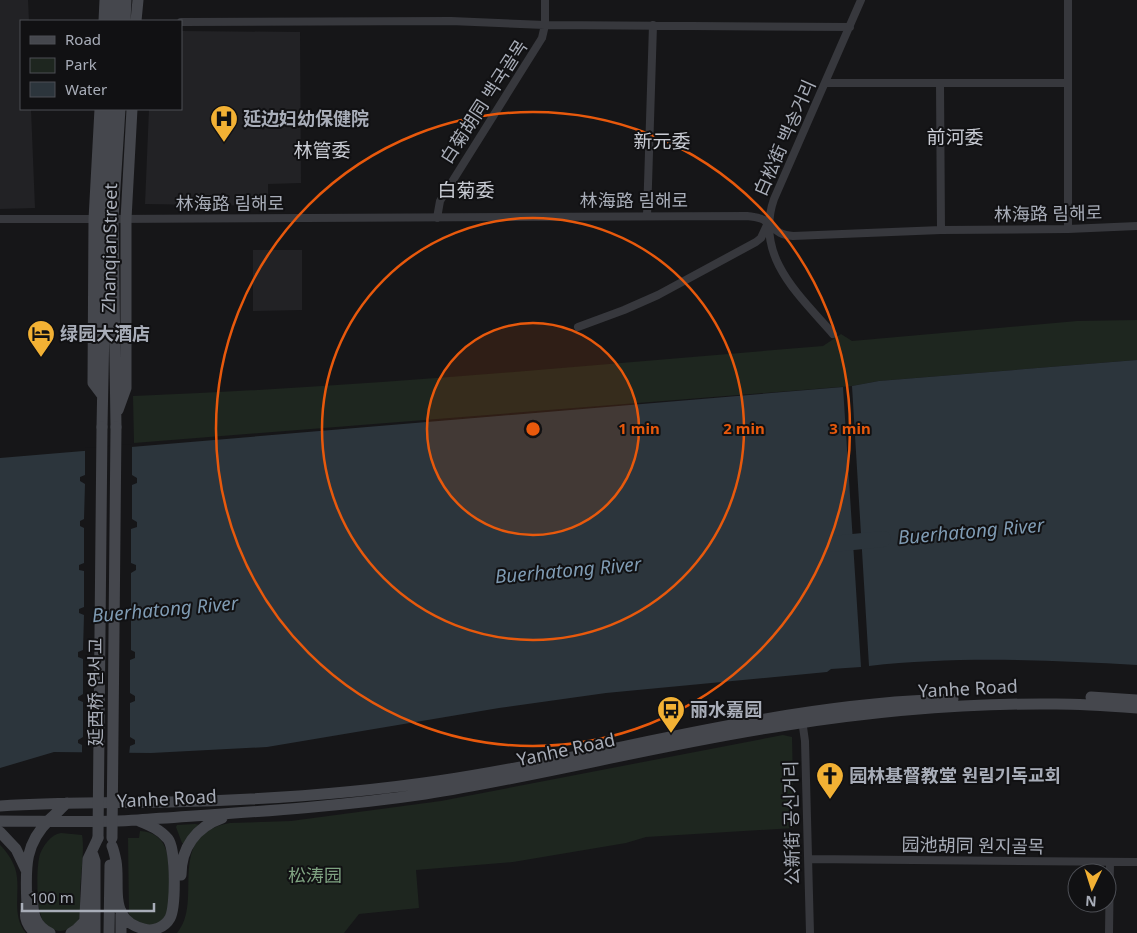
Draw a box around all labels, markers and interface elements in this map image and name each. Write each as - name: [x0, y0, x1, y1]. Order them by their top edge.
- legend: [20, 20, 182, 110]
- text: Road: [65, 29, 101, 49]
- street label: 白菊胡同 백국골목: [434, 35, 532, 168]
- text: Park: [65, 54, 97, 74]
- street label: 白松街 백송거리: [748, 76, 820, 200]
- text: Water: [65, 79, 107, 99]
- hospital icon: 延边妇幼保健院: [209, 104, 239, 143]
- place label: 延边妇幼保健院: [243, 106, 369, 130]
- district label: 前河委: [926, 124, 984, 150]
- district label: 新元委: [633, 128, 691, 154]
- district label: 林管委: [293, 137, 351, 163]
- district label: 白菊委: [437, 177, 495, 203]
- street label: ZhanqianStreet: [96, 182, 122, 313]
- street label: 林海路 림해로: [580, 188, 688, 212]
- street label: 林海路 림해로: [176, 191, 284, 215]
- street label: 林海路 림해로: [994, 200, 1102, 226]
- hotel icon: 绿园大酒店: [26, 319, 56, 358]
- place label: 绿园大酒店: [60, 321, 150, 345]
- text: 1 min: [618, 418, 660, 438]
- text: 2 min: [723, 418, 765, 438]
- text: 3 min: [829, 418, 871, 438]
- centre of rings: [524, 420, 542, 438]
- water label: Buerhatong River: [897, 512, 1047, 550]
- water label: Buerhatong River: [494, 551, 644, 589]
- water label: Buerhatong River: [91, 590, 241, 628]
- street label: 延西桥 연서교: [83, 638, 107, 746]
- street label: Yanhe Road: [918, 673, 1018, 703]
- bus stop icon: 丽水嘉园: [656, 695, 686, 734]
- place label: 丽水嘉园: [690, 697, 762, 721]
- street label: Yanhe Road: [515, 727, 617, 771]
- street label: 公新街 공신거리: [778, 760, 804, 886]
- church icon: 园林基督教堂 원림기독교회: [815, 761, 845, 800]
- place label: 园林基督教堂 원림기독교회: [849, 763, 1061, 787]
- street label: Yanhe Road: [117, 783, 217, 813]
- street label: 园池胡同 원지골목: [901, 832, 1045, 858]
- park label: 松涛园: [288, 863, 342, 887]
- north arrow: [1067, 863, 1117, 913]
- scale bar: [22, 880, 155, 912]
- text: 100 m: [30, 887, 74, 907]
- text: N: [1085, 892, 1097, 911]

